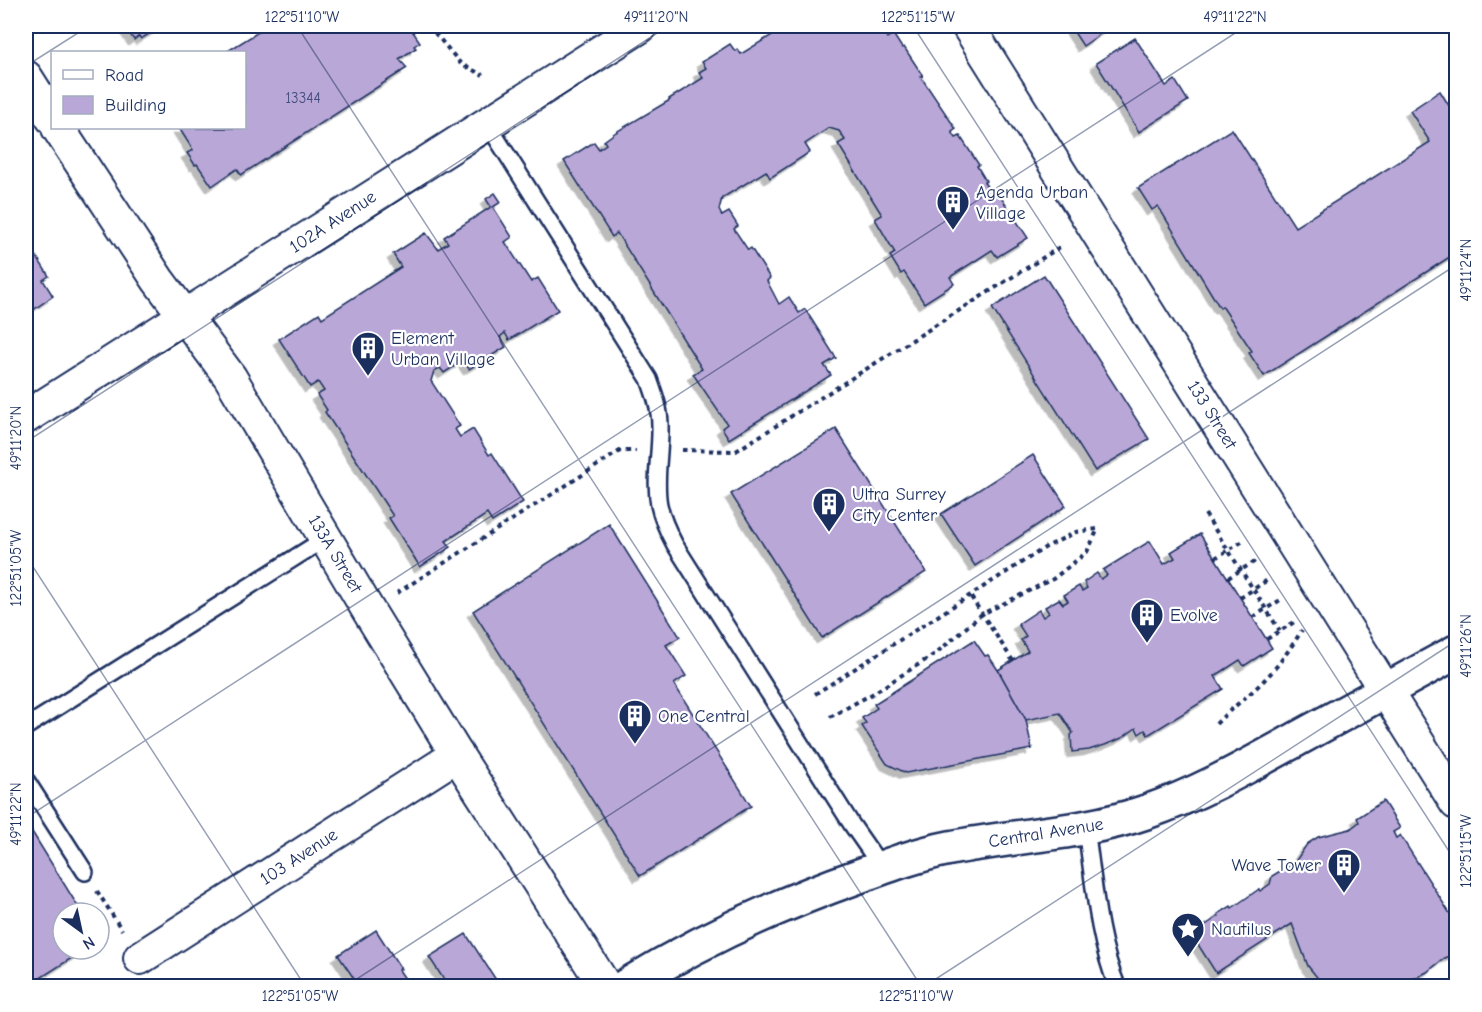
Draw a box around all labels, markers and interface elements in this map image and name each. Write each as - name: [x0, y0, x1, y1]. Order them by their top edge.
- text: 122°51'10"W: [265, 8, 339, 26]
- text: 49°11'20"N: [624, 8, 688, 26]
- text: 122°51'15"W: [881, 8, 955, 26]
- text: 49°11'22"N: [1203, 8, 1267, 26]
- legend: [51, 51, 246, 129]
- text: Road: [105, 65, 144, 86]
- house number: 13344: [285, 89, 321, 107]
- text: Building: [105, 95, 167, 116]
- place label: Agenda Urban Village: [976, 182, 1088, 224]
- building icon: Agenda Urban Village: [935, 184, 971, 231]
- street label: 102A Avenue: [286, 186, 380, 258]
- text: 49°11'24"N: [1457, 239, 1475, 301]
- place label: Element Urban Village: [391, 328, 495, 370]
- building icon: Element Urban Village: [350, 330, 386, 377]
- street label: 133 Street: [1183, 377, 1242, 454]
- text: 49°11'20"N: [7, 406, 25, 470]
- place label: Ultra Surrey City Center: [852, 484, 947, 526]
- building icon: Ultra Surrey City Center: [811, 486, 847, 533]
- street label: 133A Street: [304, 511, 367, 597]
- text: 122°51'05"W: [7, 530, 25, 606]
- building icon: Evolve: [1129, 597, 1165, 644]
- place label: Evolve: [1170, 605, 1218, 626]
- text: 49°11'26"N: [1457, 614, 1475, 678]
- building icon: One Central: [617, 698, 653, 745]
- place label: One Central: [658, 706, 750, 727]
- text: 49°11'22"N: [7, 782, 25, 846]
- street label: Central Avenue: [987, 814, 1105, 852]
- text: 122°51'15"W: [1457, 814, 1475, 888]
- street label: 103 Avenue: [256, 824, 342, 890]
- building icon: Wave Tower: [1326, 847, 1362, 894]
- place label: Wave Tower: [1231, 855, 1322, 876]
- north arrow: [51, 901, 111, 961]
- place icon: Nautilus: [1170, 911, 1206, 958]
- place label: Nautilus: [1211, 919, 1271, 940]
- text: N: [79, 932, 98, 953]
- text: 122°51'05"W: [262, 987, 338, 1005]
- text: 122°51'10"W: [879, 987, 953, 1005]

